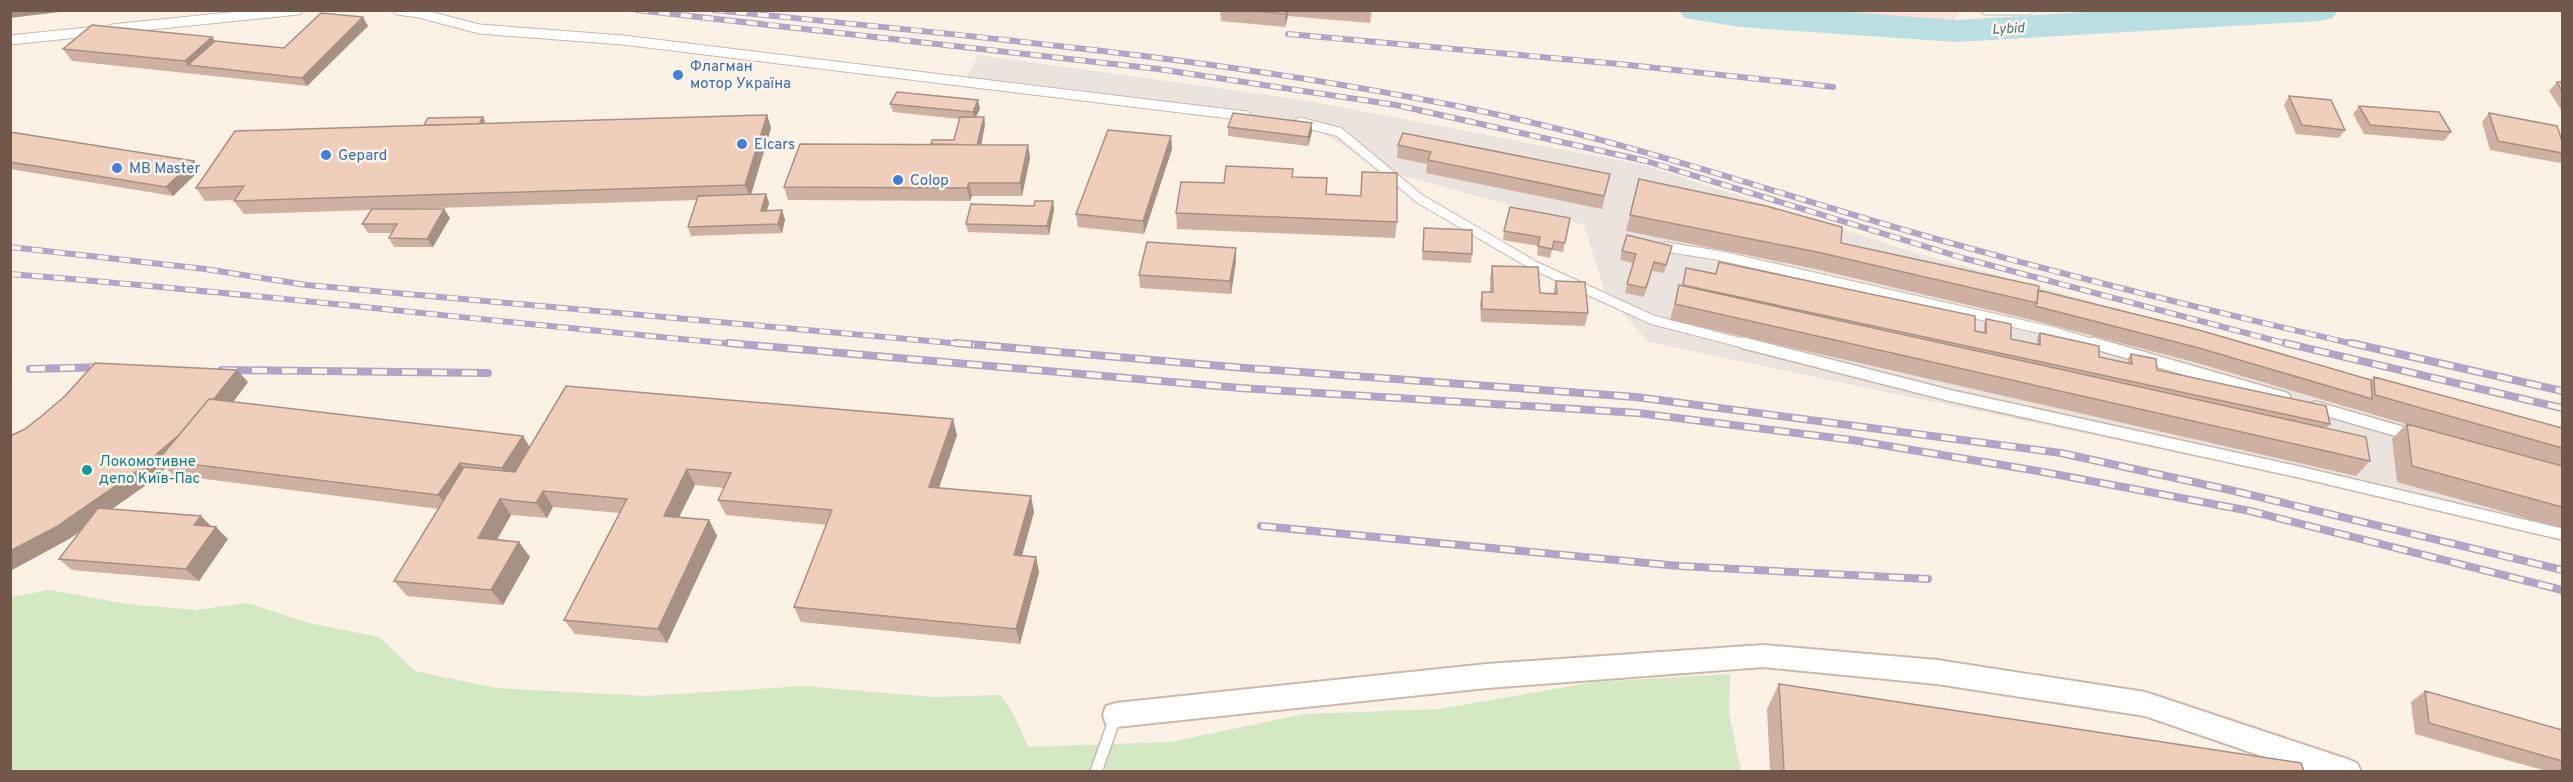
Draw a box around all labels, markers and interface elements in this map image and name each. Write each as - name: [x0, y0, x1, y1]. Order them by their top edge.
- water label: Lybid: [1991, 20, 2026, 39]
- place label: Флагман мотор Україна: [690, 58, 791, 94]
- marker: Флагман мотор Україна: [671, 68, 685, 82]
- place label: Elcars: [754, 136, 795, 155]
- marker: Elcars: [735, 137, 749, 151]
- place label: Gepard: [338, 147, 387, 166]
- marker: Gepard: [319, 148, 333, 162]
- place label: MB Master: [129, 160, 200, 179]
- marker: MB Master: [110, 161, 124, 175]
- place label: Colop: [910, 172, 949, 191]
- marker: Colop: [891, 173, 905, 187]
- place label: Локомотивне депо Київ-Пас: [99, 453, 200, 489]
- marker: Локомотивне депо Київ-Пас: [80, 463, 94, 477]

